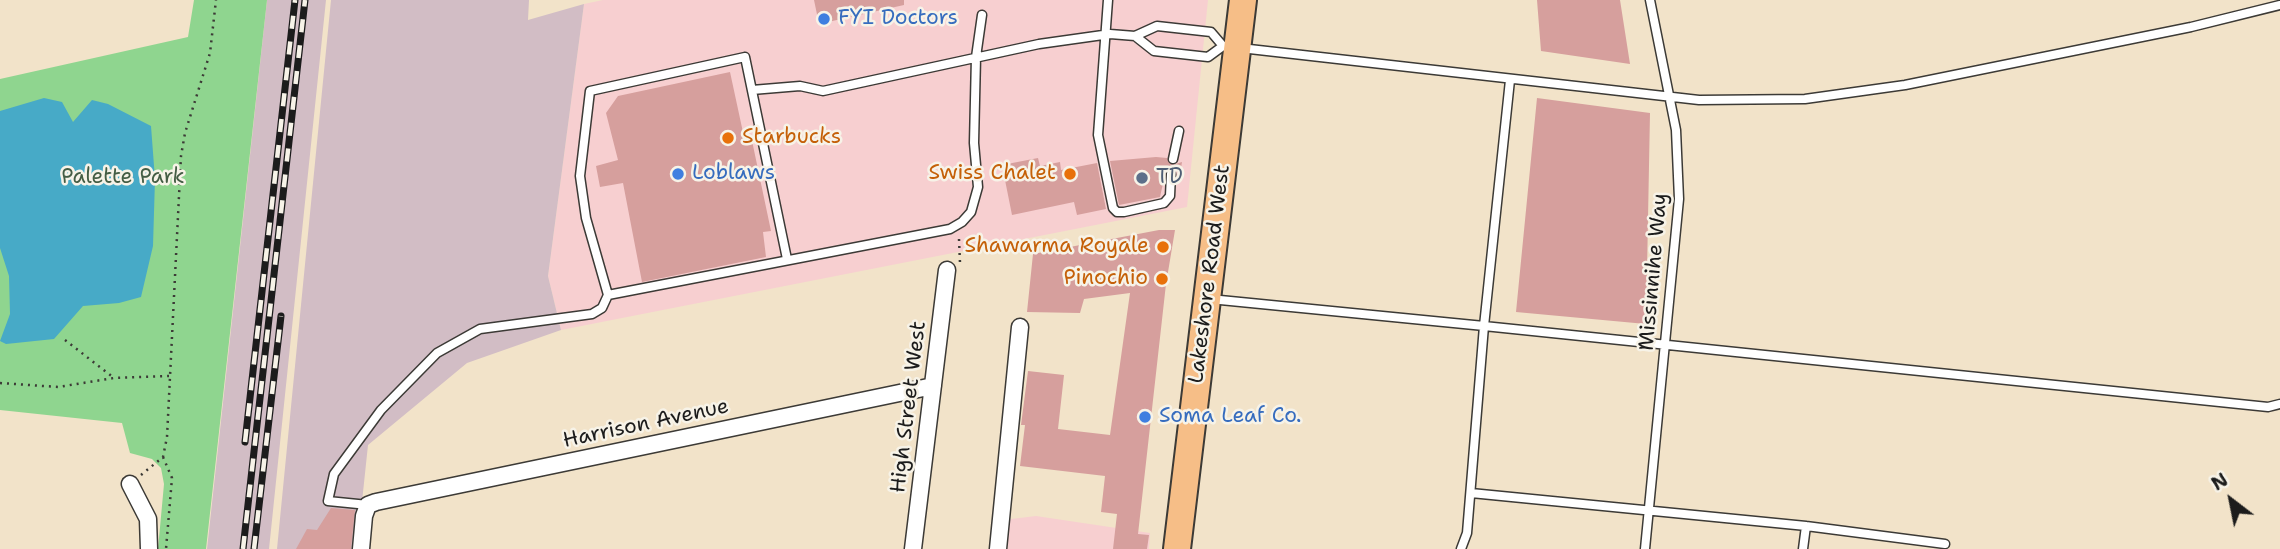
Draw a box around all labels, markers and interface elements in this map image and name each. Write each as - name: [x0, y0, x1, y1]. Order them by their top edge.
- place label: FYI Doctors: [838, 6, 958, 32]
- marker: FYI Doctors: [816, 11, 832, 27]
- place label: Starbucks: [742, 125, 841, 151]
- marker: Starbucks: [720, 130, 736, 146]
- place label: Loblaws: [692, 161, 775, 187]
- place label: Swiss Chalet: [929, 161, 1056, 187]
- street label: Lakeshore Road West: [1184, 163, 1236, 385]
- park label: Palette Park: [61, 165, 185, 191]
- place label: TD: [1156, 165, 1183, 191]
- marker: Loblaws: [670, 166, 686, 182]
- marker: Swiss Chalet: [1062, 166, 1078, 182]
- marker: TD: [1134, 170, 1150, 186]
- street label: Missinnihe Way: [1635, 192, 1673, 352]
- place label: Shawarma Royale: [964, 234, 1149, 260]
- marker: Shawarma Royale: [1155, 239, 1171, 255]
- place label: Pinochio: [1063, 266, 1148, 292]
- marker: Pinochio: [1154, 271, 1170, 287]
- street label: High Street West: [886, 320, 932, 494]
- street label: Harrison Avenue: [561, 394, 731, 454]
- place label: Soma Leaf Co.: [1159, 404, 1301, 430]
- marker: Soma Leaf Co.: [1137, 409, 1153, 425]
- north arrow: [2196, 465, 2266, 535]
- text: N: [2207, 467, 2233, 496]

